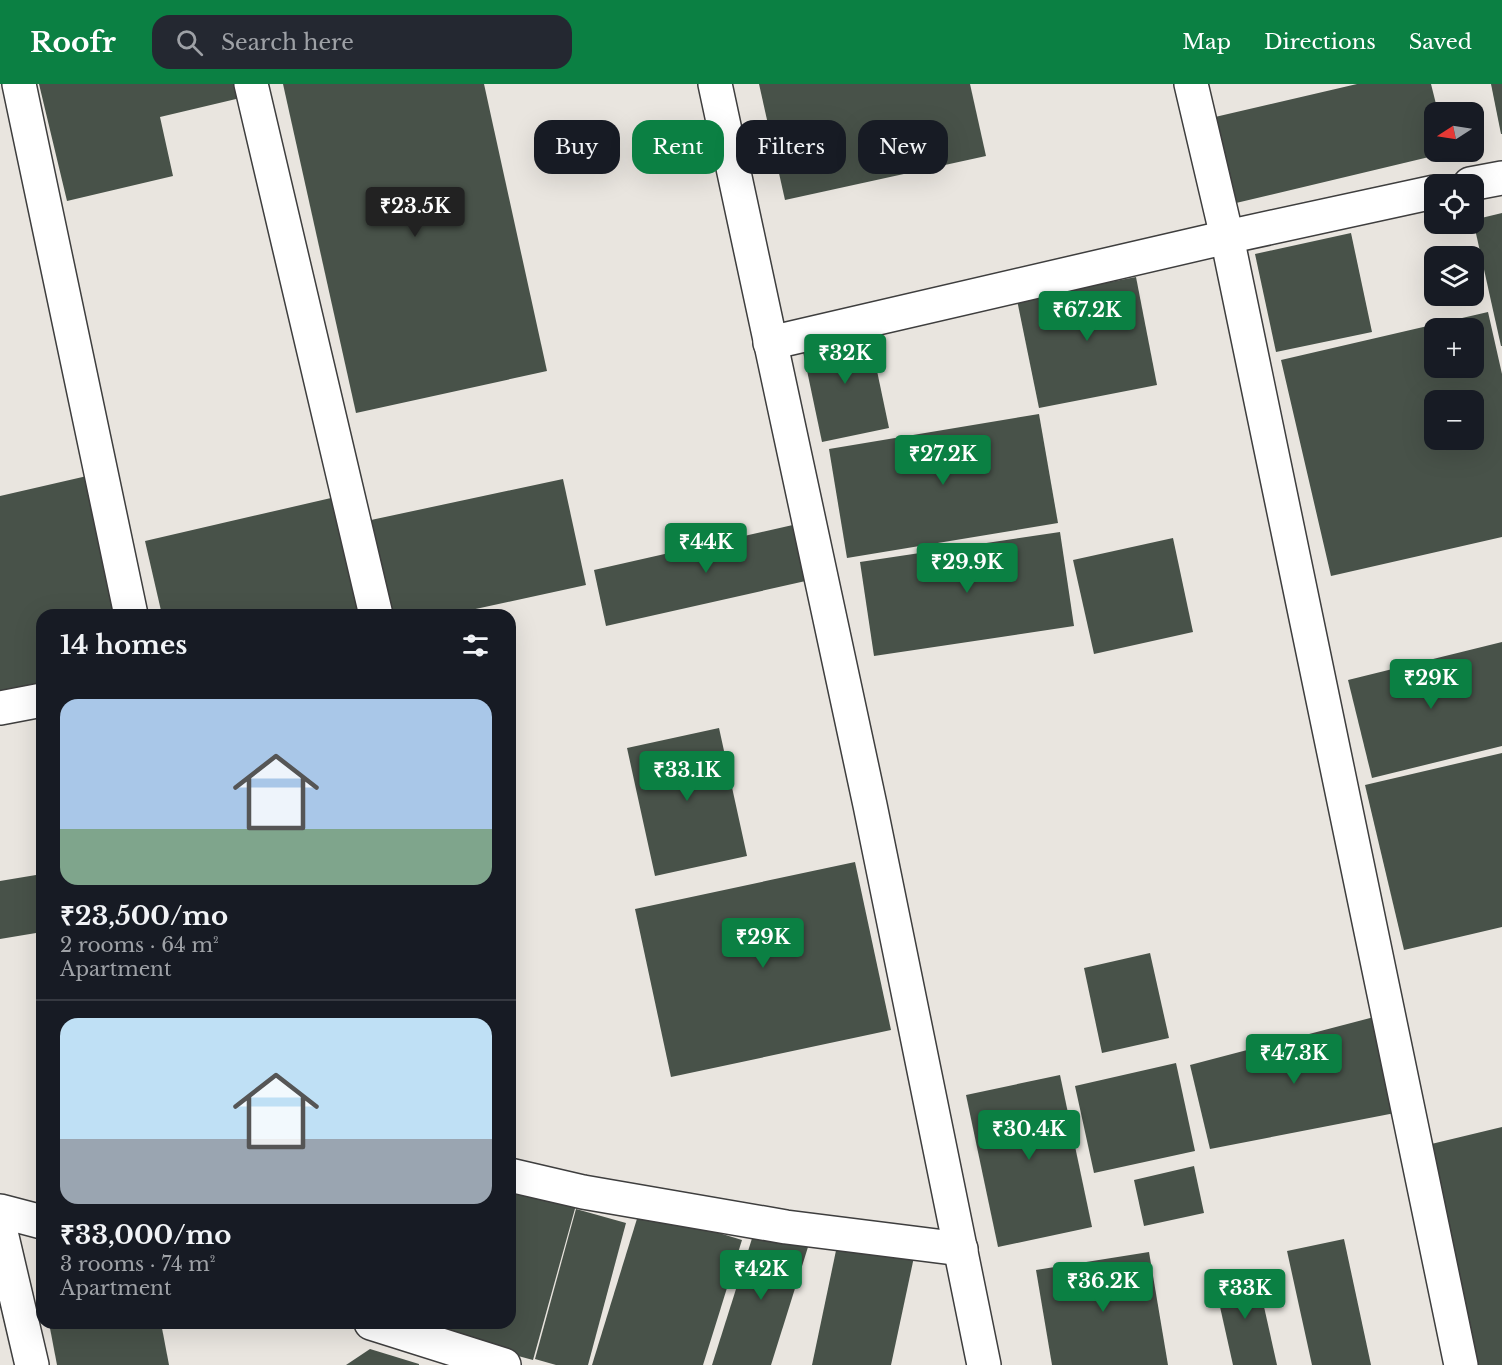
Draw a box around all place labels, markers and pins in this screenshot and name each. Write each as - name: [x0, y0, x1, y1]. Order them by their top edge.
- pin: ₹23.5K: [366, 187, 464, 238]
- pin: ₹67.2K: [1038, 291, 1136, 342]
- pin: ₹32K: [809, 334, 881, 385]
- pin: ₹27.2K: [894, 435, 992, 486]
- pin: ₹44K: [670, 523, 742, 574]
- pin: ₹29.9K: [918, 543, 1016, 594]
- pin: ₹29K: [1395, 659, 1467, 710]
- pin: ₹33.1K: [638, 751, 736, 802]
- pin: ₹29K: [727, 918, 799, 969]
- pin: ₹47.3K: [1245, 1034, 1343, 1085]
- pin: ₹30.4K: [980, 1110, 1078, 1161]
- pin: ₹42K: [725, 1250, 797, 1301]
- pin: ₹36.2K: [1054, 1262, 1152, 1313]
- pin: ₹33K: [1209, 1269, 1281, 1320]

